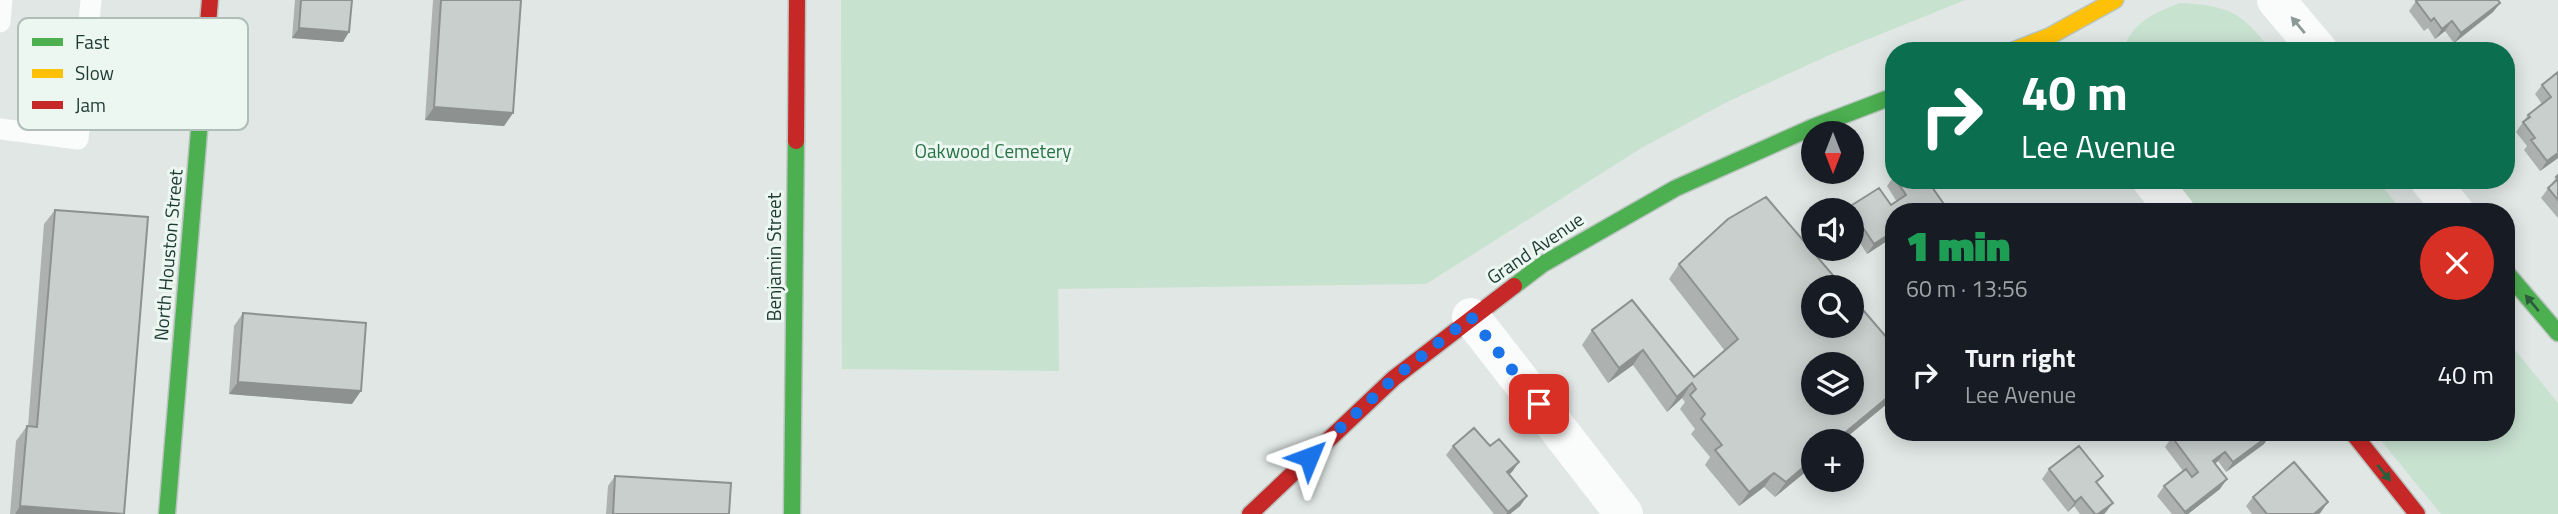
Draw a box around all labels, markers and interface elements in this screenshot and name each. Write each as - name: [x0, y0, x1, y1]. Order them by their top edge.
- one-way arrow: [2291, 17, 2306, 34]
- legend: [18, 18, 248, 130]
- text: Fast: [75, 27, 110, 56]
- text: 40 m: [2021, 54, 2128, 129]
- text: Slow: [75, 58, 114, 87]
- icon: right: [1906, 70, 1997, 161]
- text: Jam: [75, 90, 106, 119]
- north arrow: [1801, 121, 1864, 184]
- map controls: [1801, 121, 1864, 492]
- text: Lee Avenue: [2021, 122, 2176, 170]
- park label: Oakwood Cemetery: [914, 136, 1072, 165]
- street label: North Houston Street: [146, 168, 189, 342]
- street label: Benjamin Street: [759, 192, 788, 321]
- button: sound: [1801, 198, 1864, 261]
- street label: Grand Avenue: [1480, 204, 1589, 291]
- text: 1 min: [1906, 213, 2010, 277]
- button: close: [2420, 226, 2494, 300]
- text: 60 m · 13:56: [1906, 271, 2028, 306]
- button: search: [1801, 275, 1864, 338]
- one-way arrow: [2525, 294, 2540, 311]
- text: Turn right: [1965, 338, 2076, 377]
- button: layers: [1801, 352, 1864, 415]
- text: 40 m: [2437, 355, 2494, 394]
- icon: right: [1906, 356, 1944, 394]
- pin: [1509, 374, 1569, 434]
- text: Lee Avenue: [1965, 377, 2076, 412]
- icon: arrive: [1520, 385, 1558, 423]
- position arrow: [1272, 420, 1346, 494]
- button: +: [1801, 429, 1864, 492]
- one-way arrow: [2377, 464, 2392, 482]

